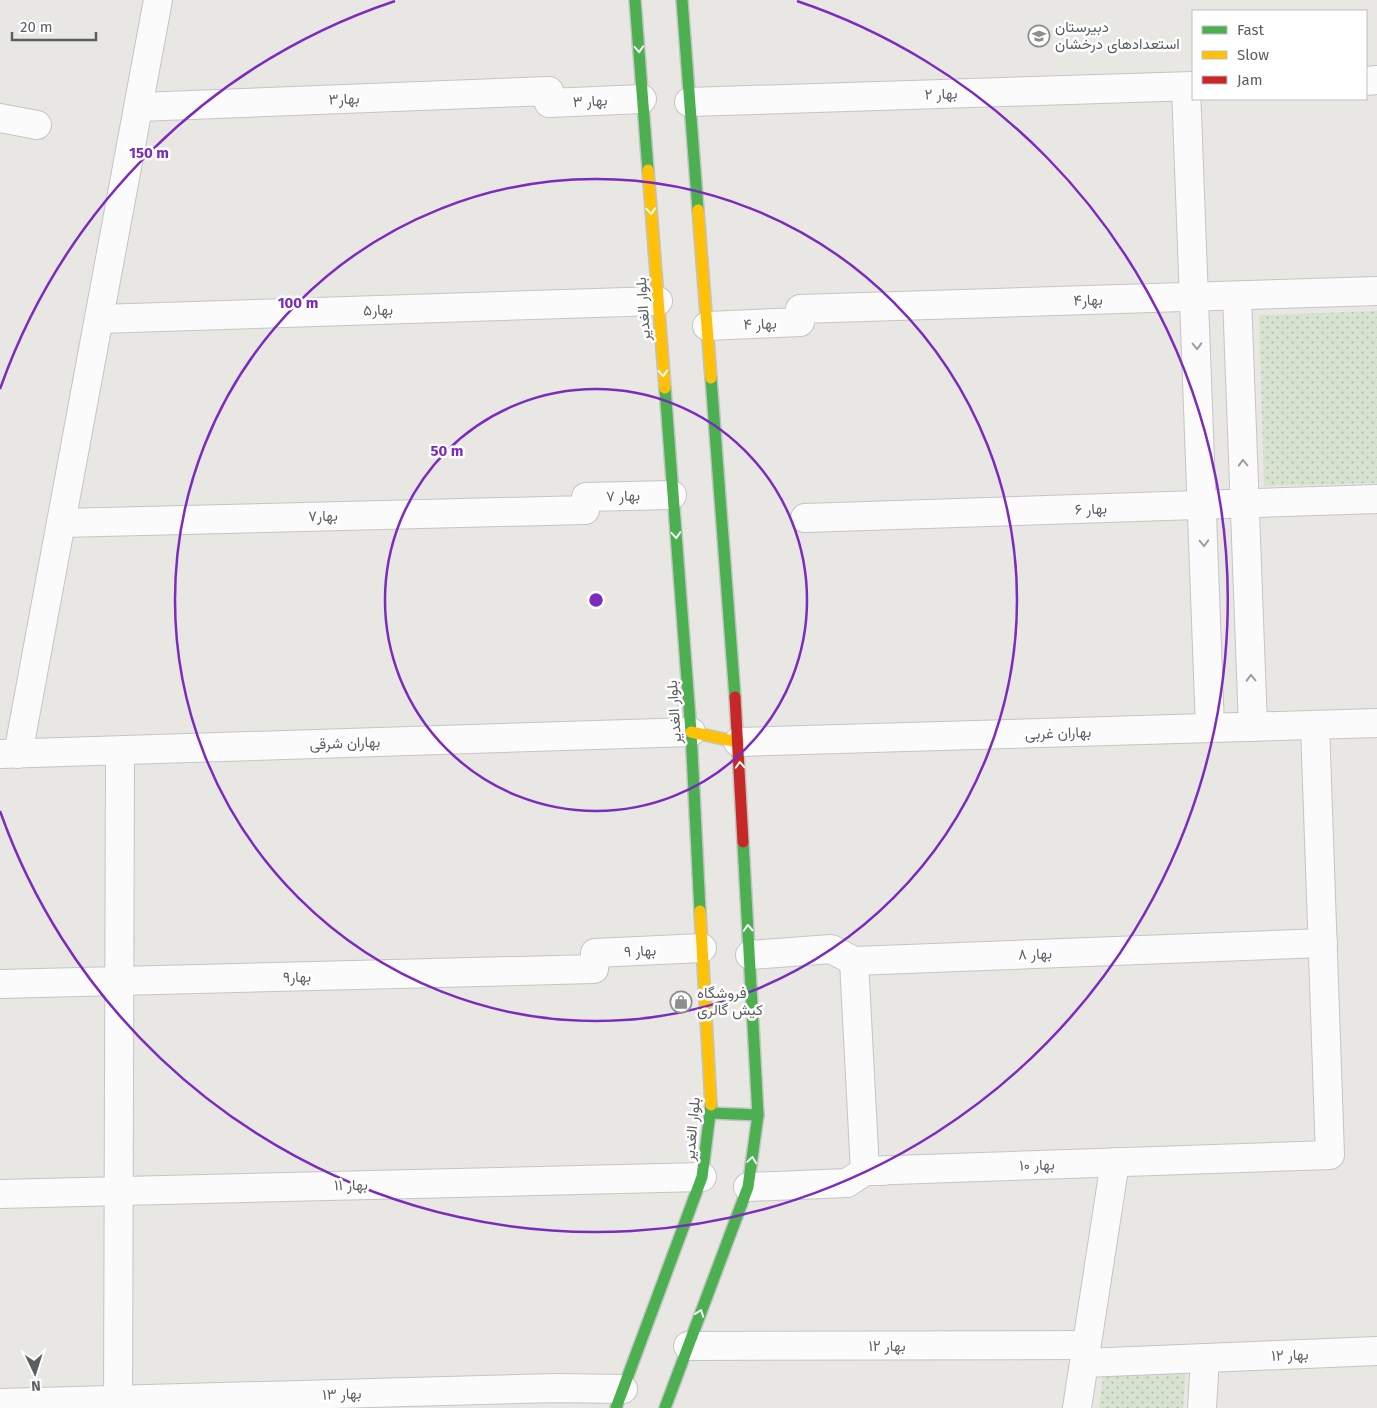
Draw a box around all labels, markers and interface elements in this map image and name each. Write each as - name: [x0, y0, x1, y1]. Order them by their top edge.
- scale bar: [12, 10, 96, 42]
- legend: [1192, 10, 1367, 100]
- text: 20 m: [20, 18, 53, 36]
- place label: دبیرستان استعدادهای درخشان: [1055, 18, 1180, 54]
- text: Fast: [1237, 21, 1264, 39]
- school or university icon: دبیرستان استعدادهای درخشان: [1027, 24, 1051, 48]
- one-way arrow: [633, 45, 644, 53]
- text: Slow: [1237, 46, 1269, 64]
- text: Jam: [1237, 71, 1263, 89]
- street label: بهار ۲: [924, 84, 958, 104]
- street label: بهار۳: [328, 89, 360, 109]
- street label: بهار ۳: [572, 91, 608, 111]
- text: 150 m: [129, 144, 169, 162]
- one-way arrow: [645, 207, 656, 215]
- street label: بلوار الغدیر: [632, 277, 654, 342]
- street label: بهار۴: [1073, 290, 1103, 310]
- text: 100 m: [278, 294, 318, 312]
- street label: بهار۵: [363, 300, 393, 320]
- street label: بهار ۴: [743, 314, 777, 334]
- one-way arrow: [1191, 342, 1202, 350]
- one-way arrow: [658, 369, 669, 377]
- text: 50 m: [430, 442, 464, 460]
- one-way arrow: [1238, 459, 1248, 467]
- street label: بهار ۷: [606, 486, 640, 506]
- street label: بهار ۶: [1075, 499, 1107, 519]
- street label: بهار۷: [308, 507, 338, 525]
- one-way arrow: [670, 531, 681, 539]
- one-way arrow: [1198, 539, 1209, 547]
- centre of rings: [587, 591, 605, 609]
- one-way arrow: [1246, 674, 1256, 682]
- street label: بلوار الغدیر: [663, 680, 685, 745]
- street label: بهاران غربی: [1025, 723, 1092, 744]
- street label: بهاران شرقی: [309, 733, 381, 754]
- one-way arrow: [734, 761, 745, 769]
- one-way arrow: [743, 923, 754, 931]
- street label: بهار ۹: [623, 941, 657, 961]
- street label: بهار ۸: [1018, 944, 1052, 964]
- street label: بهار۹: [283, 968, 311, 986]
- place label: فروشگاه کیش گالری: [697, 984, 763, 1020]
- shop icon: فروشگاه کیش گالری: [669, 990, 693, 1014]
- street label: بلوار الغدیر: [680, 1096, 704, 1163]
- one-way arrow: [746, 1155, 757, 1163]
- street label: بهار ۱۰: [1019, 1155, 1055, 1175]
- street label: بهار ۱۱: [334, 1176, 368, 1194]
- one-way arrow: [694, 1309, 704, 1318]
- street label: بهار ۱۲: [868, 1337, 906, 1355]
- street label: بهار ۱۲: [1271, 1345, 1309, 1365]
- north arrow: [10, 1348, 60, 1398]
- text: N: [31, 1377, 41, 1394]
- street label: بهار ۱۳: [322, 1384, 362, 1404]

